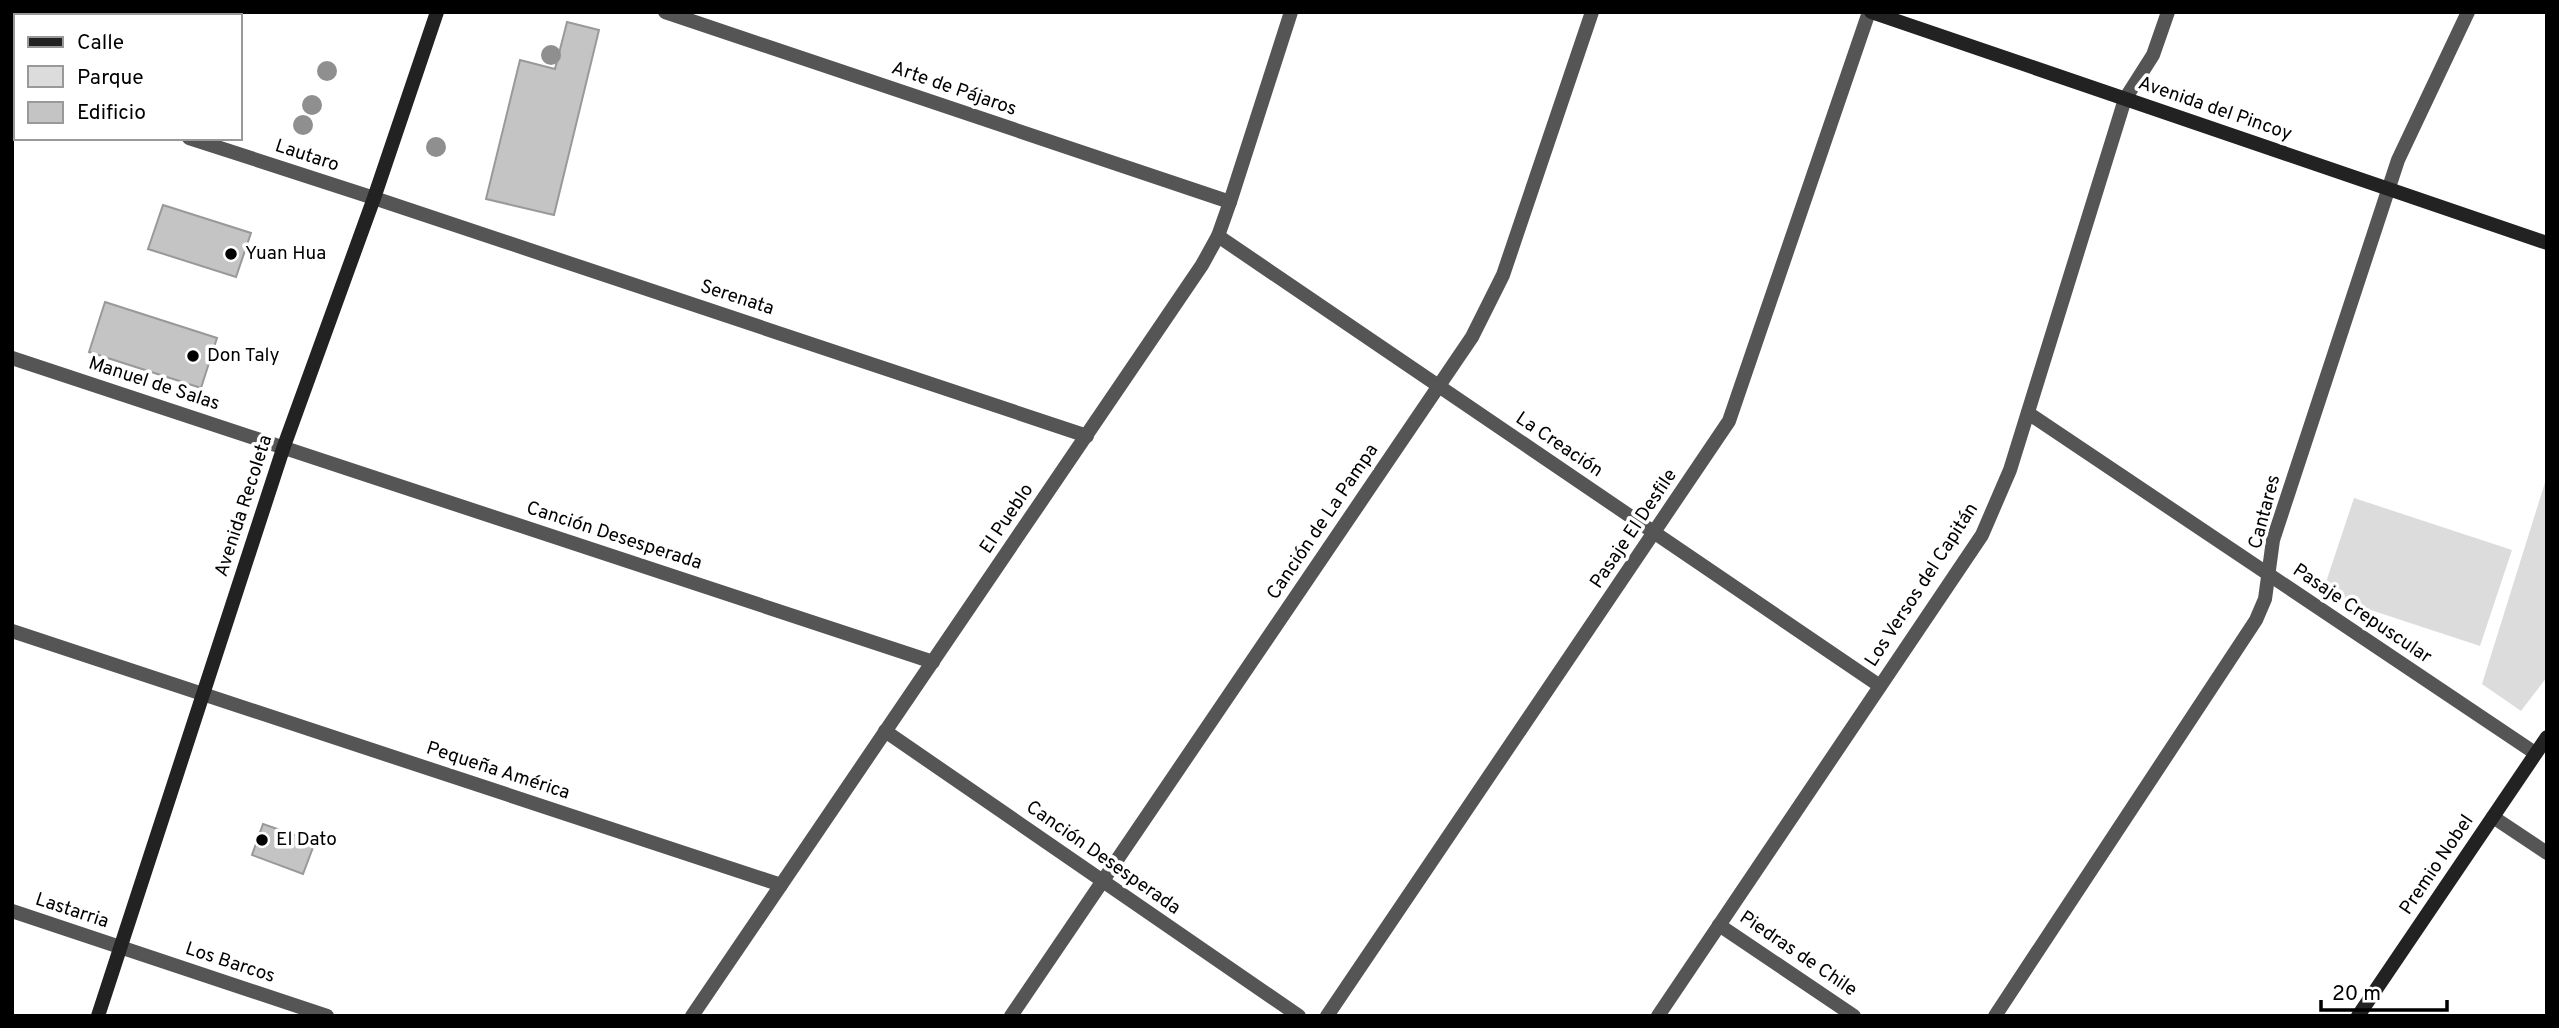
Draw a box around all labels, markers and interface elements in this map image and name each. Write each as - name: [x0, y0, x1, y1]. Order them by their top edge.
- legend: [14, 14, 242, 140]
- text: Calle: [77, 30, 124, 57]
- street label: Arte de Pájaros: [888, 56, 1020, 122]
- text: Parque: [77, 65, 144, 92]
- street label: Avenida del Pincoy: [2135, 71, 2295, 147]
- text: Edificio: [77, 100, 146, 127]
- street label: Lautaro: [272, 134, 342, 178]
- place label: Yuan Hua: [245, 242, 326, 266]
- marker: Yuan Hua: [223, 246, 239, 262]
- street label: Serenata: [697, 275, 777, 321]
- place label: Don Taly: [207, 344, 280, 368]
- marker: Don Taly: [185, 348, 201, 364]
- street label: Manuel de Salas: [85, 351, 223, 417]
- street label: La Creación: [1511, 407, 1607, 483]
- street label: Avenida Recoleta: [210, 432, 278, 580]
- street label: Canción de La Pampa: [1262, 439, 1384, 605]
- street label: Pasaje El Desfile: [1585, 465, 1683, 593]
- street label: Cantares: [2244, 472, 2286, 552]
- street label: El Pueblo: [975, 479, 1039, 559]
- street label: Canción Desesperada: [523, 496, 705, 576]
- street label: Los Versos del Capitán: [1860, 499, 1984, 671]
- street label: Pasaje Crepuscular: [2288, 559, 2437, 670]
- street label: Pequeña América: [423, 736, 573, 806]
- street label: Canción Desesperada: [1021, 796, 1185, 920]
- street label: Premio Nobel: [2395, 810, 2479, 920]
- place label: El Dato: [276, 828, 337, 852]
- marker: El Dato: [254, 832, 270, 848]
- street label: Lastarria: [32, 888, 112, 934]
- street label: Piedras de Chile: [1735, 906, 1861, 1002]
- street label: Los Barcos: [182, 937, 278, 989]
- scale bar: [2321, 968, 2447, 1012]
- text: 20 m: [2332, 981, 2381, 1008]

